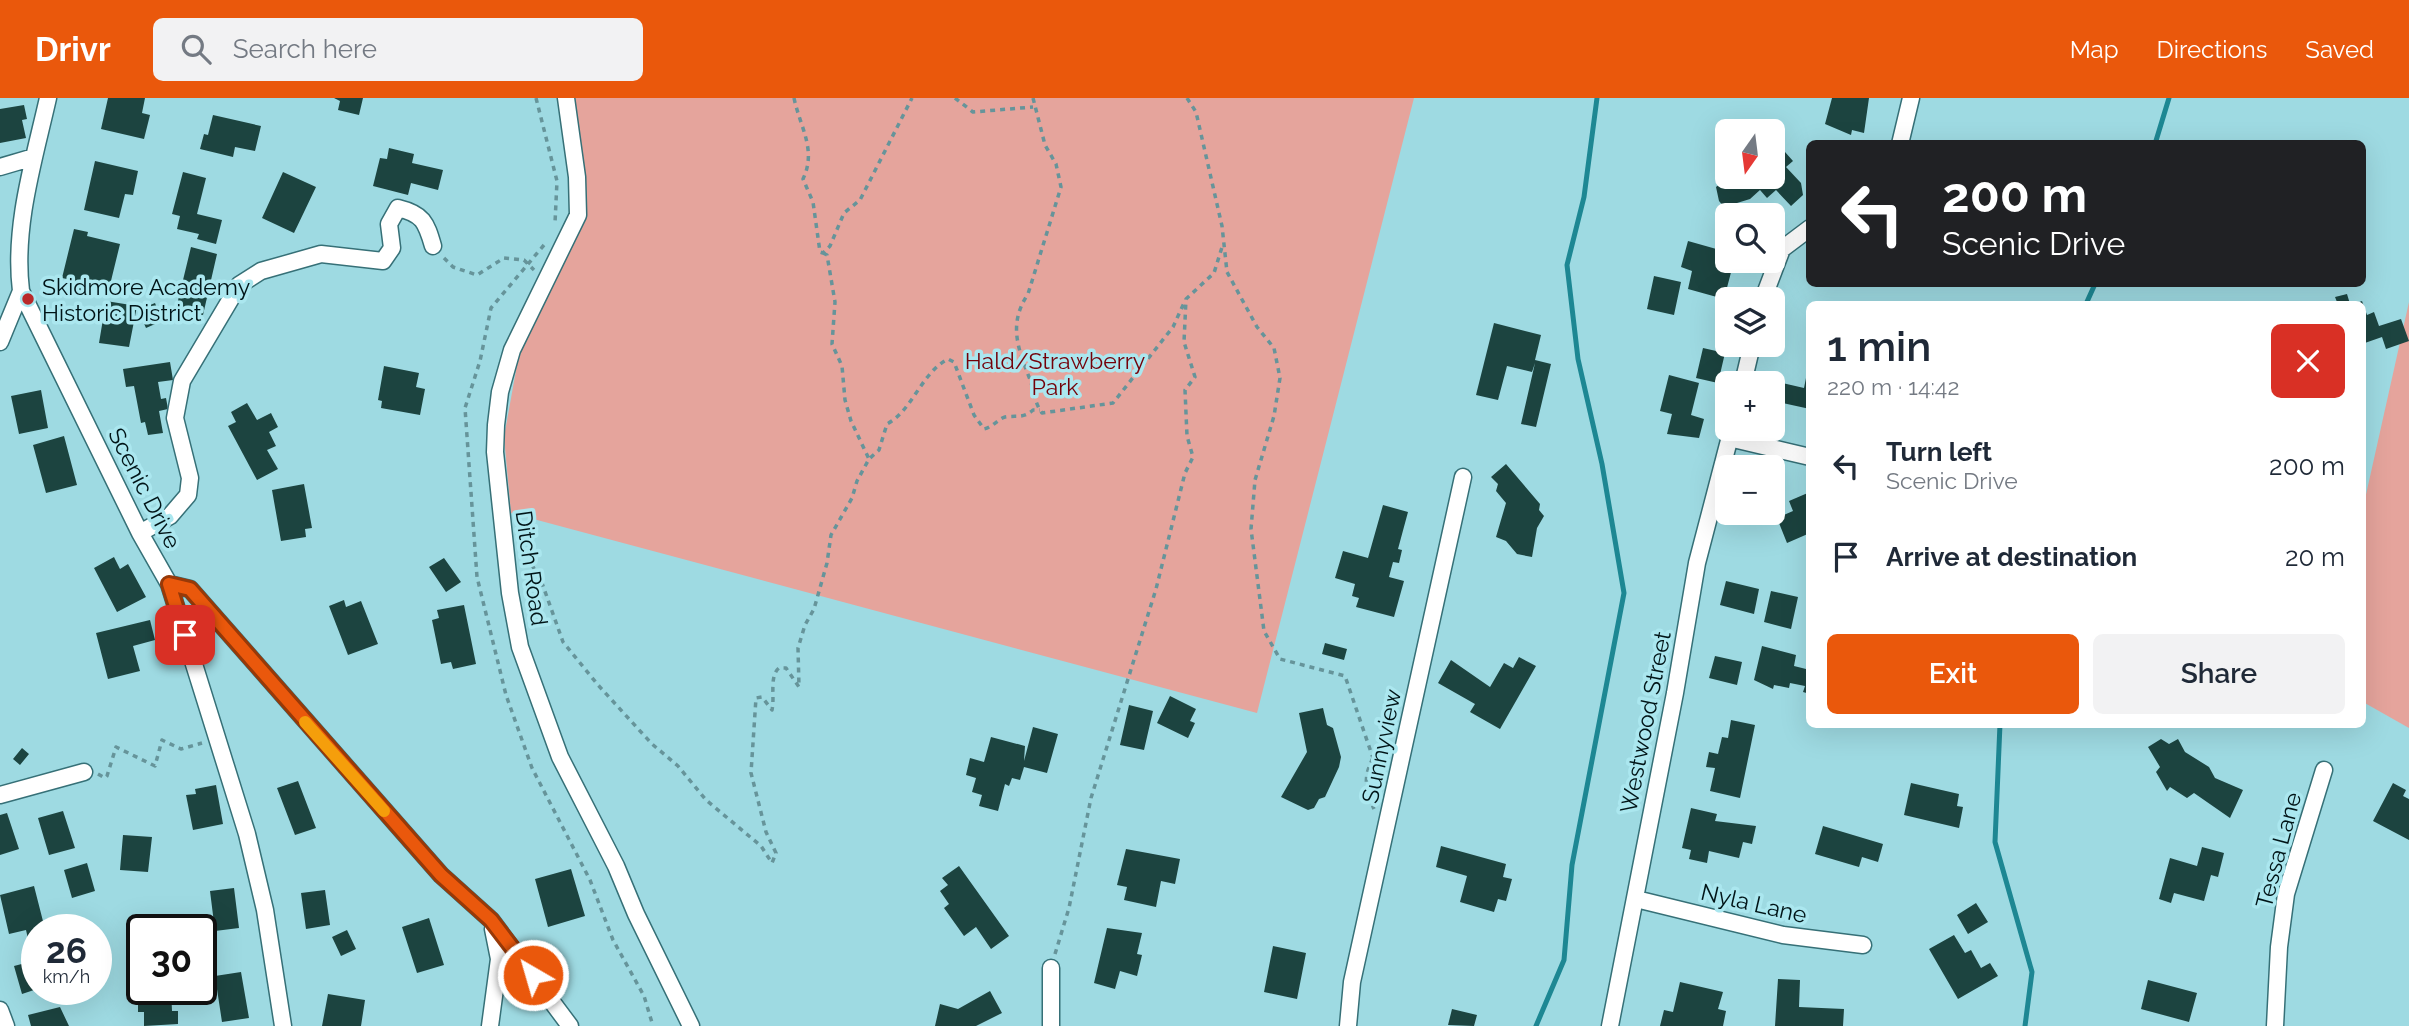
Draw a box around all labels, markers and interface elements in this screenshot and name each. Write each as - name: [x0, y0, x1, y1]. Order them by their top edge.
- search box: [153, 18, 643, 81]
- text: Drivr: [35, 30, 111, 69]
- icon: search: [177, 30, 215, 68]
- text: Search here: [233, 34, 377, 64]
- text: Map: [2070, 35, 2119, 64]
- text: Directions: [2157, 35, 2267, 64]
- text: Saved: [2305, 35, 2374, 64]
- north arrow: [1715, 119, 1785, 189]
- map controls: [1715, 119, 1785, 525]
- text: 200 m: [1942, 166, 2087, 223]
- icon: left: [1827, 168, 1918, 259]
- button: search: [1715, 203, 1785, 273]
- text: Scenic Drive: [1942, 225, 2125, 262]
- place label: Skidmore Academy Historic District: [42, 273, 250, 326]
- button: layers: [1715, 287, 1785, 357]
- marker: Skidmore Academy Historic District: [20, 291, 36, 307]
- text: 1 min: [1827, 322, 1931, 371]
- button: close: [2271, 324, 2345, 398]
- park label: Hald/Strawberry Park: [965, 347, 1145, 400]
- button: +: [1715, 371, 1785, 441]
- text: 220 m · 14:42: [1827, 373, 1959, 400]
- street label: Scenic Drive: [103, 423, 187, 553]
- text: Turn left: [1886, 437, 1992, 467]
- icon: left: [1827, 447, 1865, 485]
- text: 200 m: [2269, 451, 2345, 481]
- button: −: [1715, 455, 1785, 525]
- text: Scenic Drive: [1886, 467, 2018, 494]
- street label: Ditch Road: [511, 509, 553, 627]
- icon: arrive: [1827, 538, 1865, 576]
- text: Arrive at destination: [1886, 542, 2137, 572]
- text: 20 m: [2285, 542, 2345, 572]
- pin: [155, 605, 215, 665]
- icon: arrive: [166, 616, 204, 654]
- street label: Westwood Street: [1614, 629, 1676, 815]
- button: Exit: [1827, 634, 2079, 714]
- button: Share: [2093, 634, 2345, 714]
- street label: Sunnyview: [1356, 686, 1406, 805]
- street label: Tessa Lane: [2250, 789, 2306, 911]
- street label: Nyla Lane: [1698, 878, 1810, 928]
- speed limit sign: 30: [126, 914, 217, 1005]
- text: 26: [46, 930, 87, 971]
- position arrow: [496, 938, 570, 1012]
- text: km/h: [43, 966, 90, 987]

